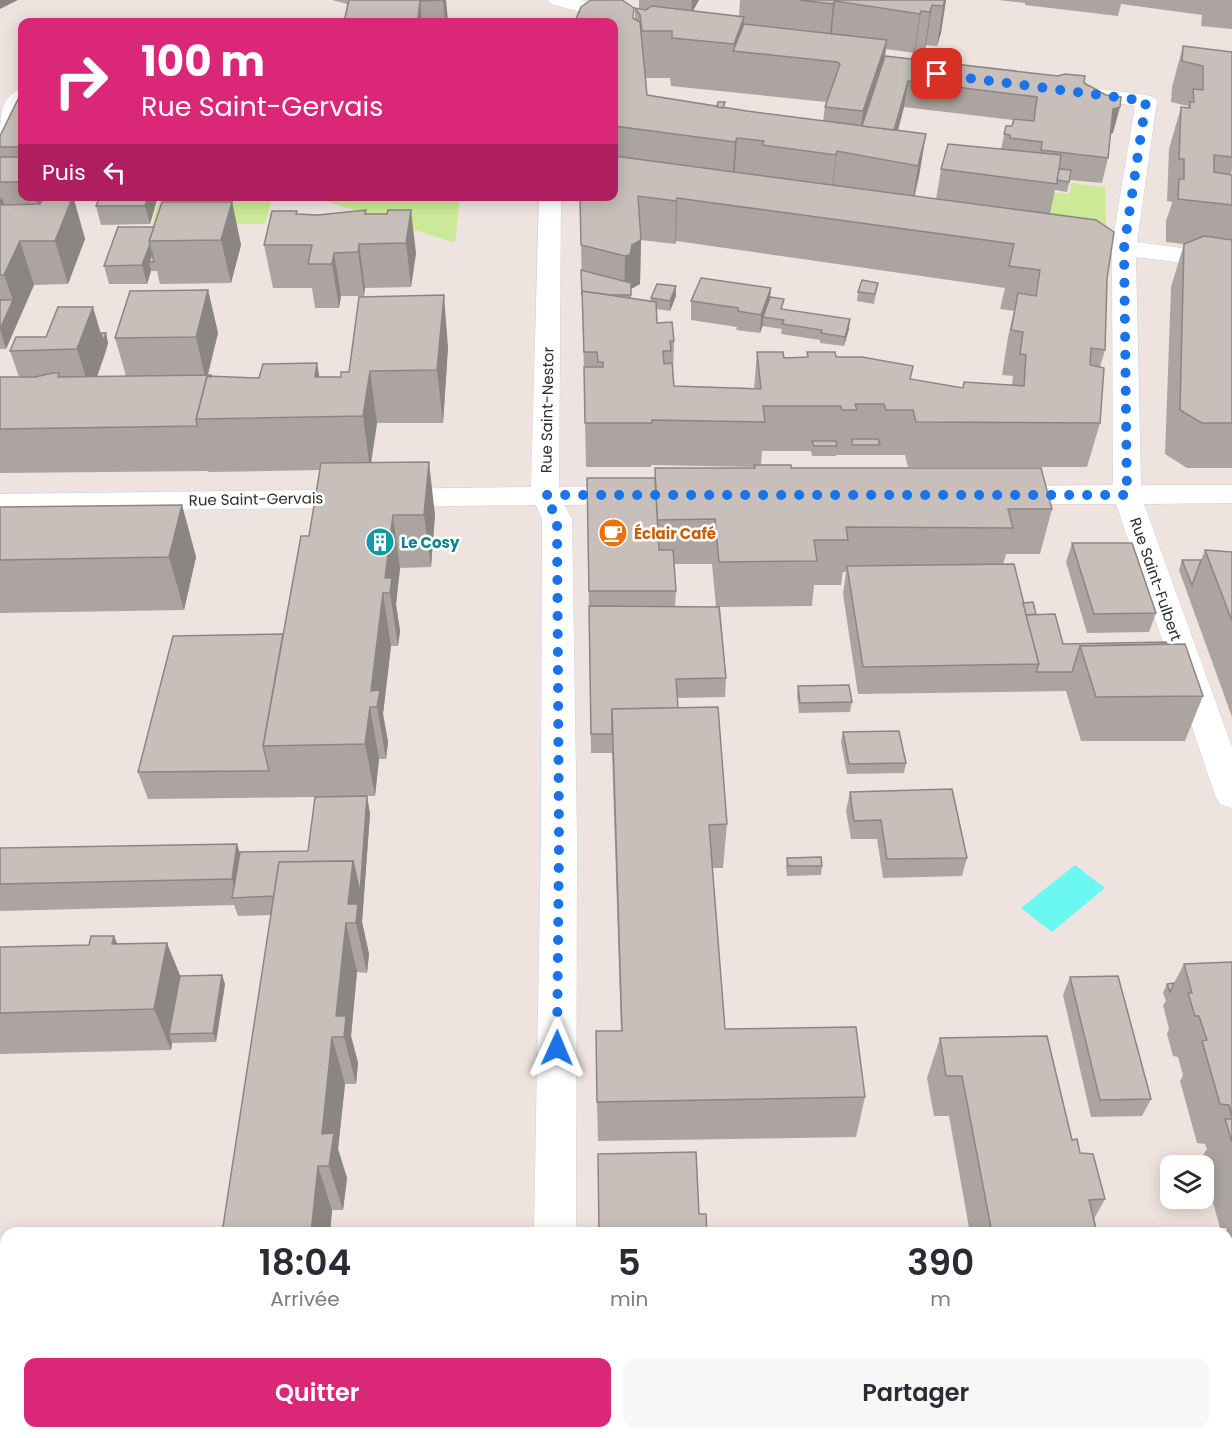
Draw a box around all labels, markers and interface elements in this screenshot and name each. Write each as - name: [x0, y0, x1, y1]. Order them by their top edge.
- text: 100 m: [141, 32, 265, 91]
- icon: right: [42, 42, 120, 120]
- pin: [911, 48, 962, 99]
- icon: arrive: [920, 57, 953, 90]
- text: Rue Saint-Gervais: [141, 88, 383, 125]
- icon: left: [98, 156, 131, 189]
- text: Puis: [42, 157, 86, 188]
- street label: Rue Saint-Nestor: [535, 346, 559, 473]
- street label: Rue Saint-Gervais: [189, 487, 324, 511]
- street label: Rue Saint-Fulbert: [1125, 514, 1187, 644]
- cafe icon: Éclair Café: [597, 517, 629, 549]
- place label: Éclair Café: [634, 523, 716, 544]
- building icon: Le Cosy: [364, 526, 396, 558]
- place label: Le Cosy: [401, 532, 460, 553]
- position arrow: [525, 1016, 589, 1080]
- map controls: [1160, 1155, 1214, 1209]
- button: layers: [1160, 1155, 1214, 1209]
- text: 18:04: [259, 1237, 351, 1288]
- text: 5: [618, 1237, 641, 1288]
- text: 390: [907, 1237, 974, 1288]
- text: Arrivée: [270, 1285, 340, 1313]
- text: min: [610, 1285, 648, 1313]
- text: m: [930, 1285, 951, 1313]
- button: Quitter: [24, 1358, 611, 1427]
- button: Partager: [623, 1358, 1209, 1427]

